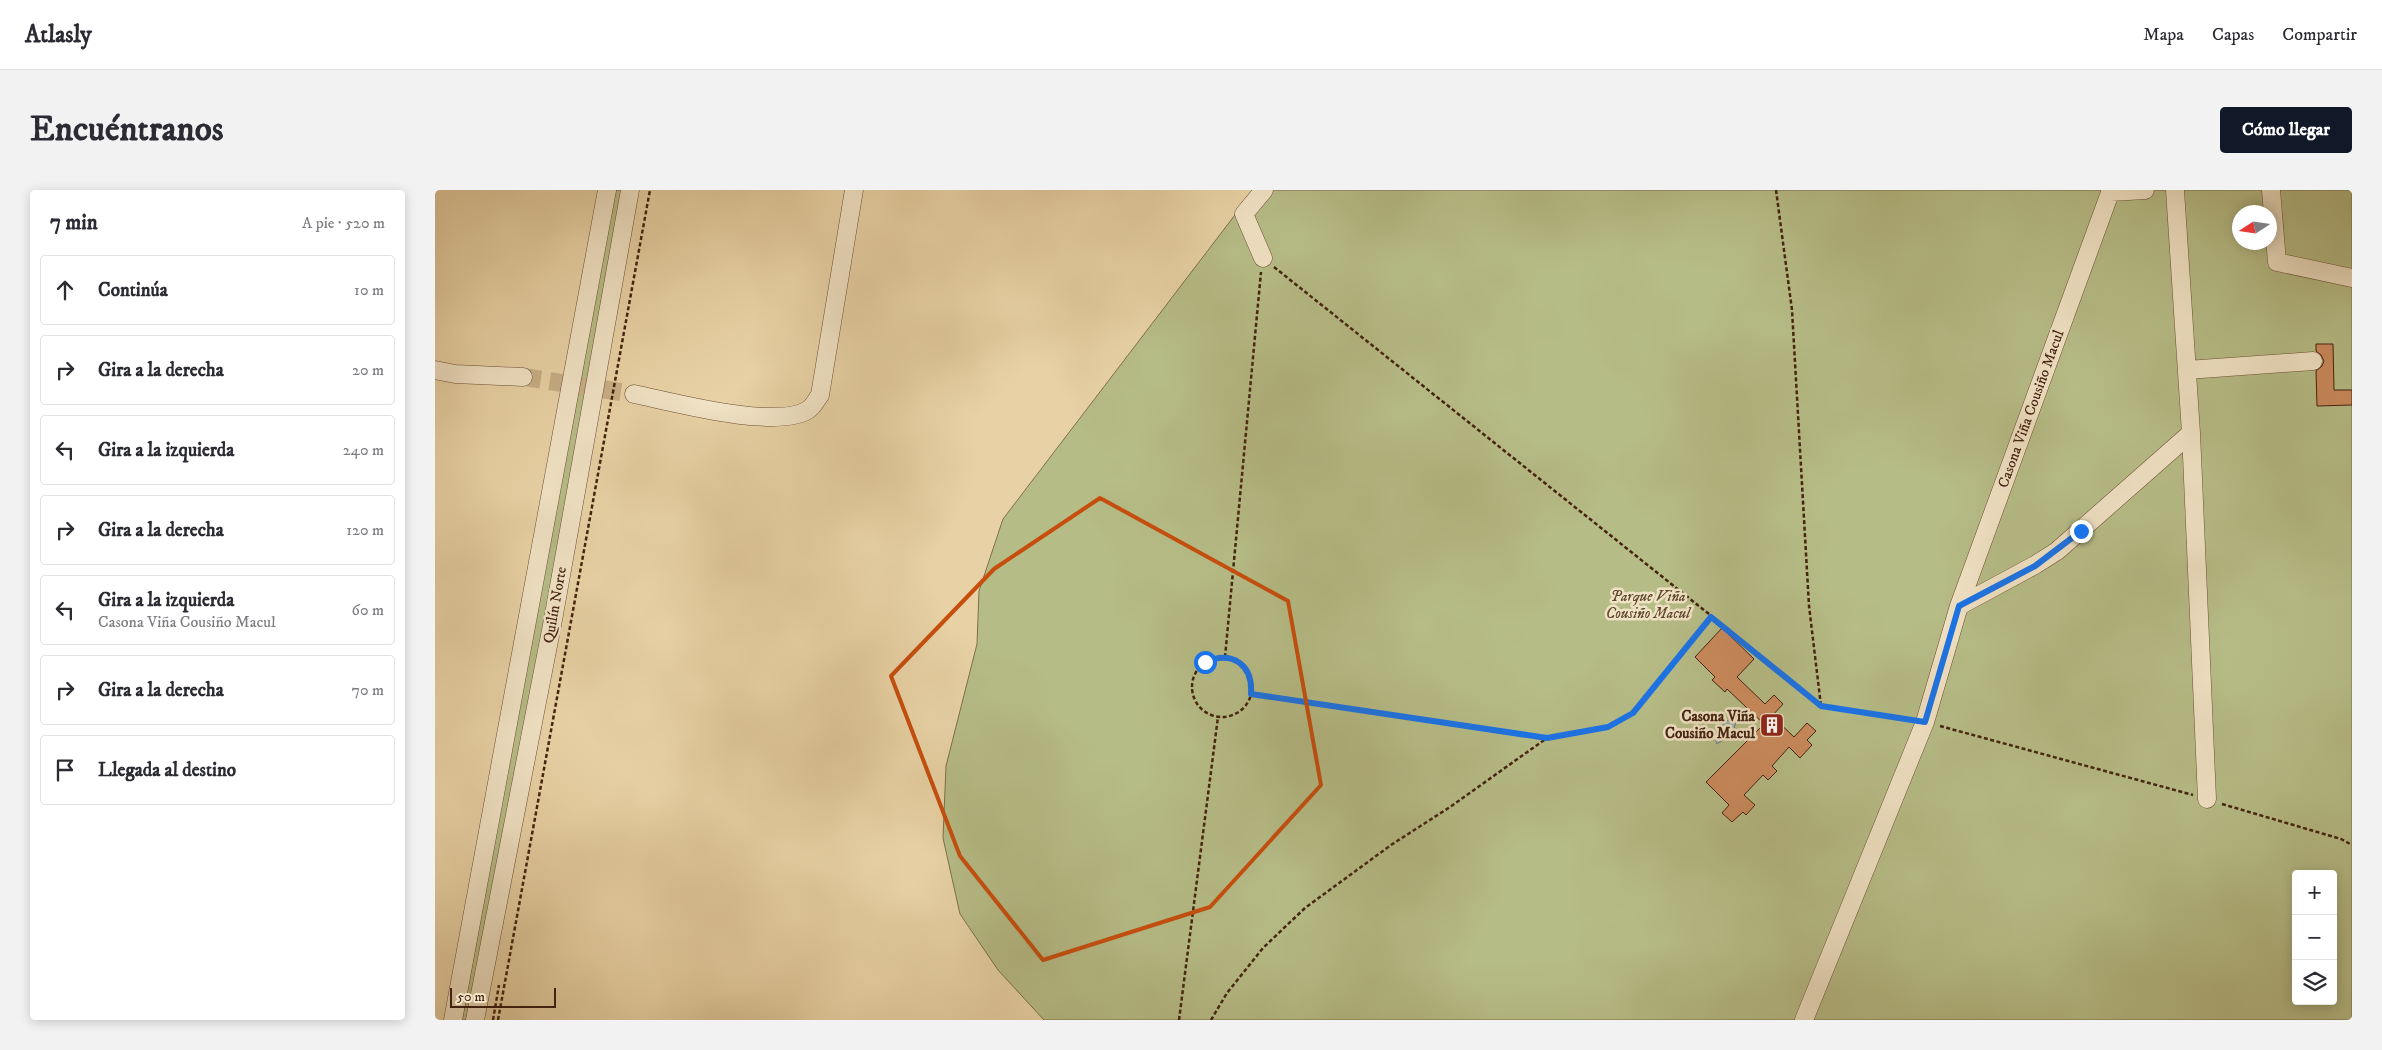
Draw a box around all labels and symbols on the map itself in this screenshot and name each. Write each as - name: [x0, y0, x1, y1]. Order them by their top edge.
- north arrow: [2232, 205, 2277, 250]
- street label: Casona Viña Cousiño Macul: [1994, 327, 2069, 491]
- route end: [2070, 520, 2093, 543]
- street label: Quilín Norte: [539, 565, 571, 645]
- park label: Parque Viña Cousiño Macul: [1606, 587, 1692, 623]
- route start: [1194, 651, 1217, 674]
- place label: Casona Viña Cousiño Macul: [1665, 707, 1756, 743]
- building icon: Casona Viña Cousiño Macul: [1759, 712, 1785, 738]
- scale bar: [450, 985, 556, 1008]

